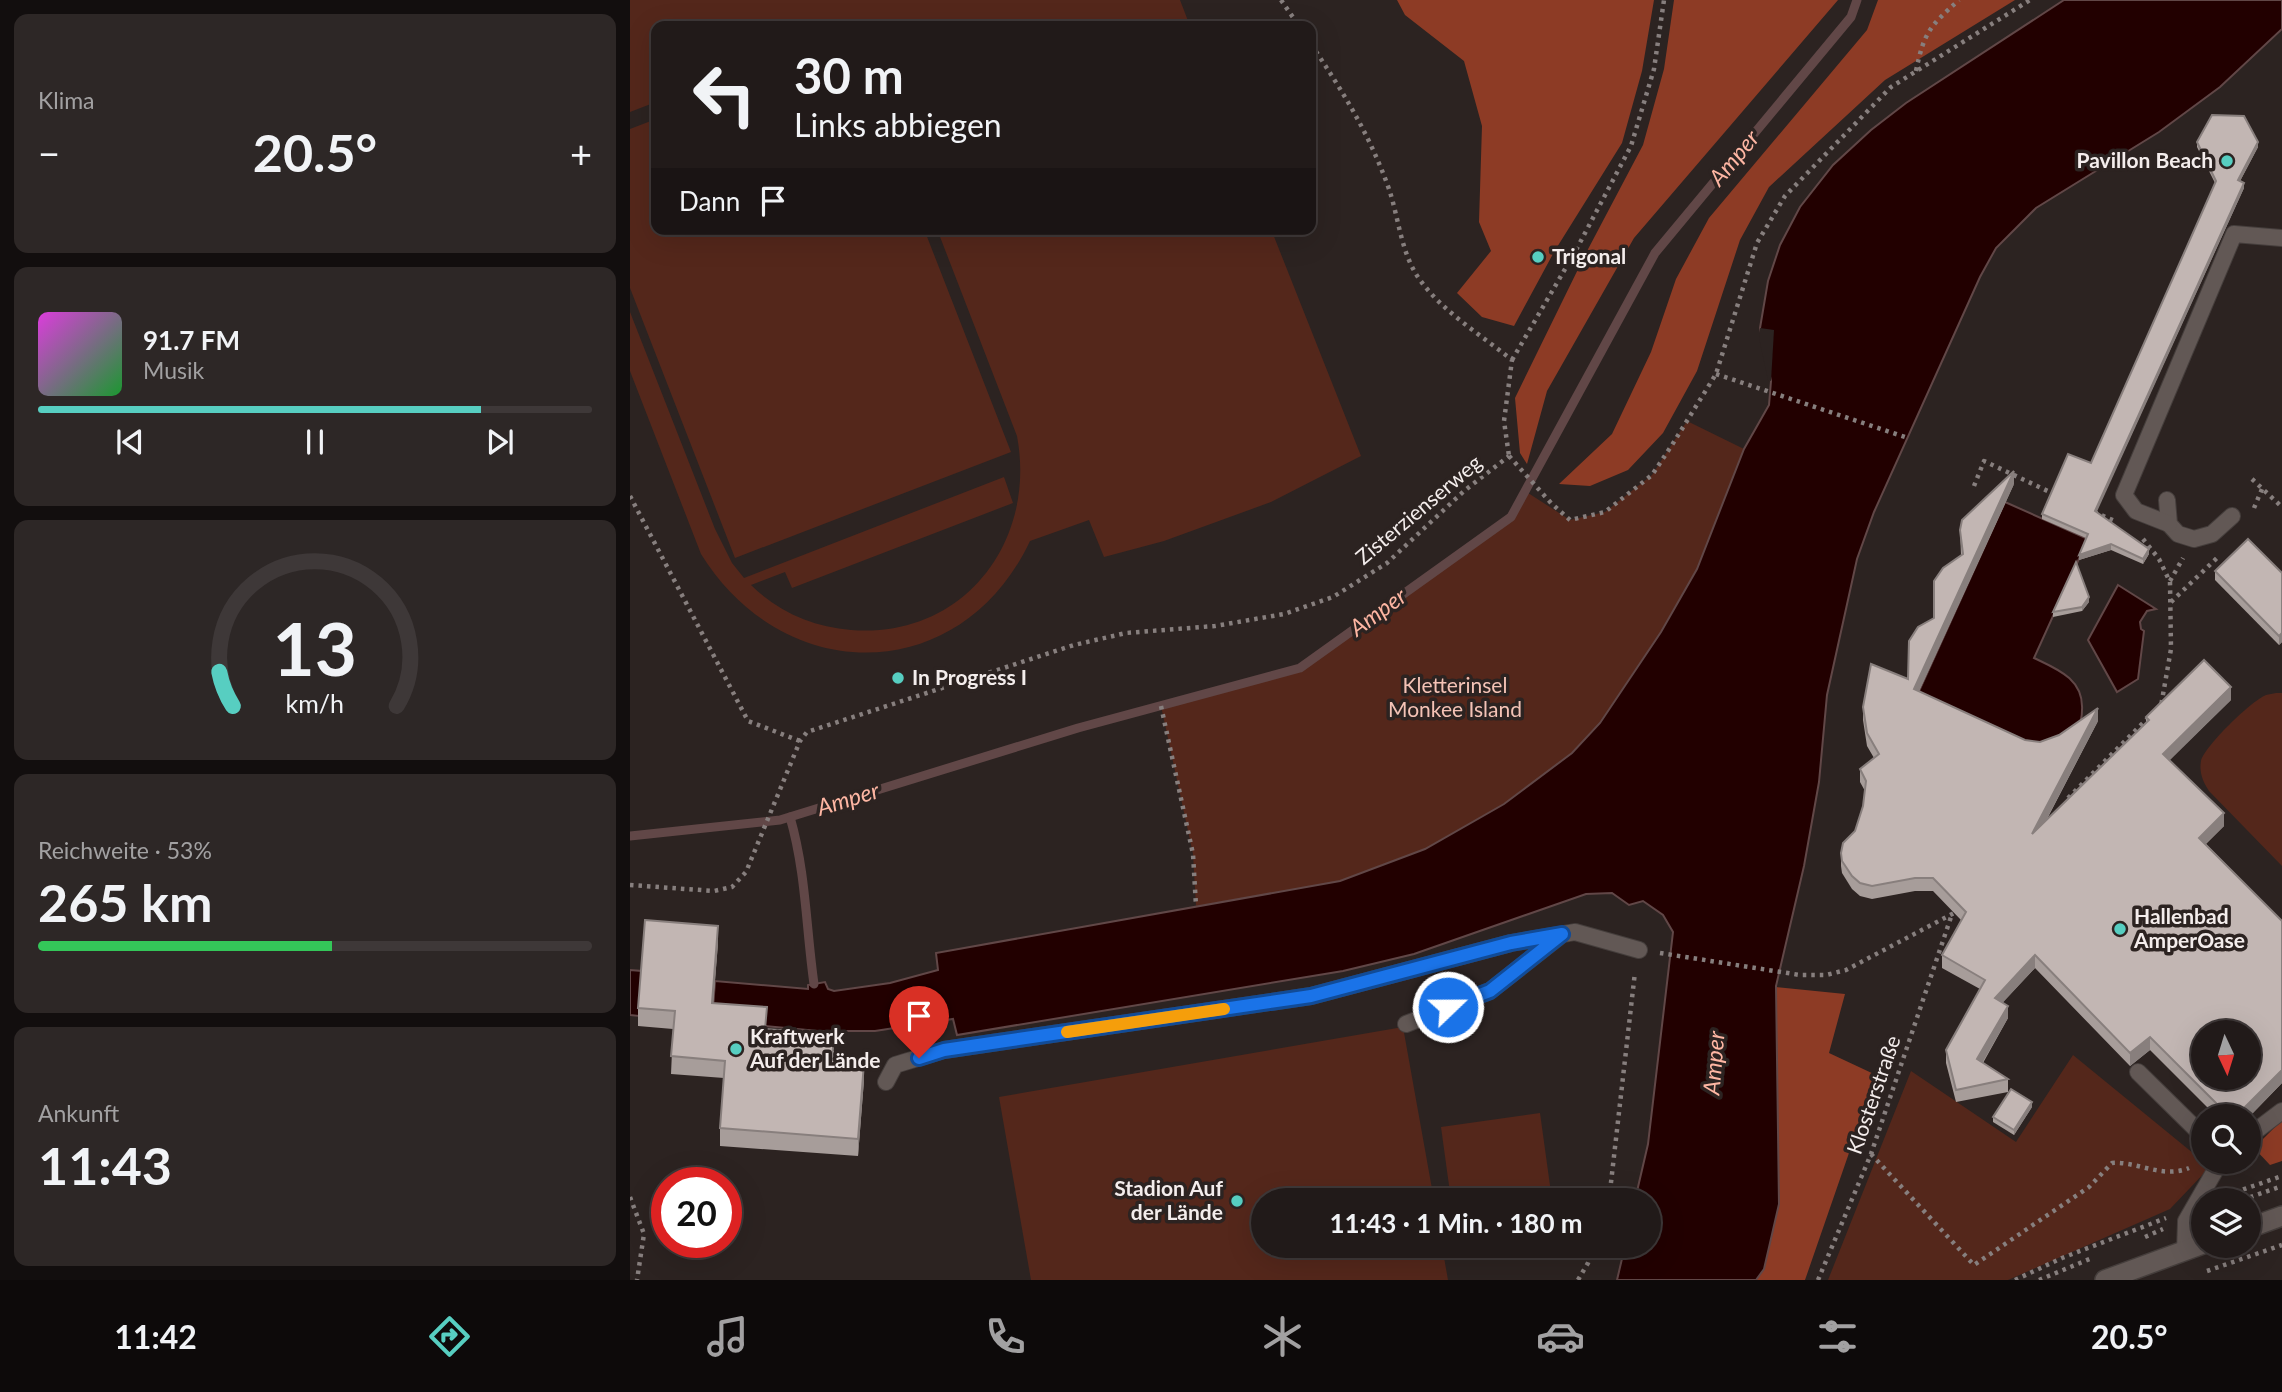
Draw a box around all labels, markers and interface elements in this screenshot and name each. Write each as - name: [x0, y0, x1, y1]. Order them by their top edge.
- text: 30 m: [794, 46, 904, 104]
- icon: left: [679, 49, 770, 140]
- text: Klima: [38, 86, 95, 114]
- text: Links abbiegen: [794, 105, 1002, 144]
- text: 20.5°: [253, 121, 377, 183]
- water label: Amper: [1701, 123, 1765, 191]
- text: −: [38, 130, 60, 176]
- text: +: [570, 130, 592, 176]
- place label: Pavillon Beach: [2077, 147, 2213, 172]
- marker: Pavillon Beach: [2219, 153, 2235, 169]
- icon: arrive: [754, 182, 792, 220]
- text: Dann: [679, 185, 740, 217]
- place label: Trigonal: [1552, 243, 1626, 268]
- marker: Trigonal: [1530, 249, 1546, 265]
- text: 91.7 FM: [143, 324, 240, 356]
- text: Musik: [143, 356, 204, 384]
- icon: previous: [111, 423, 149, 461]
- icon: pause: [296, 423, 334, 461]
- icon: next: [481, 423, 519, 461]
- street label: Zisterzienserweg: [1350, 449, 1486, 569]
- water label: Amper: [1343, 580, 1412, 642]
- text: 13: [273, 604, 357, 692]
- place label: In Progress I: [912, 664, 1027, 689]
- marker: In Progress I: [890, 670, 906, 686]
- park label: Kletterinsel Monkee Island: [1388, 672, 1522, 721]
- text: km/h: [286, 688, 344, 718]
- water label: Amper: [812, 775, 883, 821]
- text: Reichweite · 53%: [38, 836, 212, 864]
- text: 265 km: [38, 871, 212, 933]
- place label: Hallenbad AmperOase: [2133, 903, 2245, 952]
- marker: Hallenbad AmperOase: [2112, 921, 2128, 937]
- position arrow: [1411, 970, 1485, 1044]
- pin: [889, 986, 949, 1058]
- icon: arrive: [900, 997, 938, 1035]
- north arrow: [2191, 1020, 2261, 1090]
- map controls: [2191, 1020, 2261, 1258]
- place label: Kraftwerk Auf der Lände: [749, 1023, 881, 1072]
- water label: Amper: [1696, 1029, 1730, 1097]
- street label: Klosterstraße: [1841, 1032, 1905, 1157]
- marker: Kraftwerk Auf der Lände: [728, 1041, 744, 1057]
- text: Ankunft: [38, 1099, 119, 1127]
- button: search: [2191, 1104, 2261, 1174]
- text: 11:43: [38, 1134, 172, 1196]
- speed limit sign: 20: [651, 1167, 742, 1258]
- place label: Stadion Auf der Lände: [1114, 1175, 1223, 1224]
- button: layers: [2191, 1188, 2261, 1258]
- marker: Stadion Auf der Lände: [1229, 1193, 1245, 1209]
- text: 11:43 · 1 Min. · 180 m: [1329, 1207, 1583, 1239]
- icon: directions: [425, 1312, 474, 1361]
- icon: music: [703, 1312, 752, 1361]
- icon: phone: [981, 1312, 1030, 1361]
- icon: climate: [1258, 1312, 1307, 1361]
- icon: car: [1536, 1312, 1585, 1361]
- icon: filters: [1813, 1312, 1862, 1361]
- text: 11:42: [114, 1317, 197, 1356]
- text: 20.5°: [2091, 1317, 2168, 1356]

